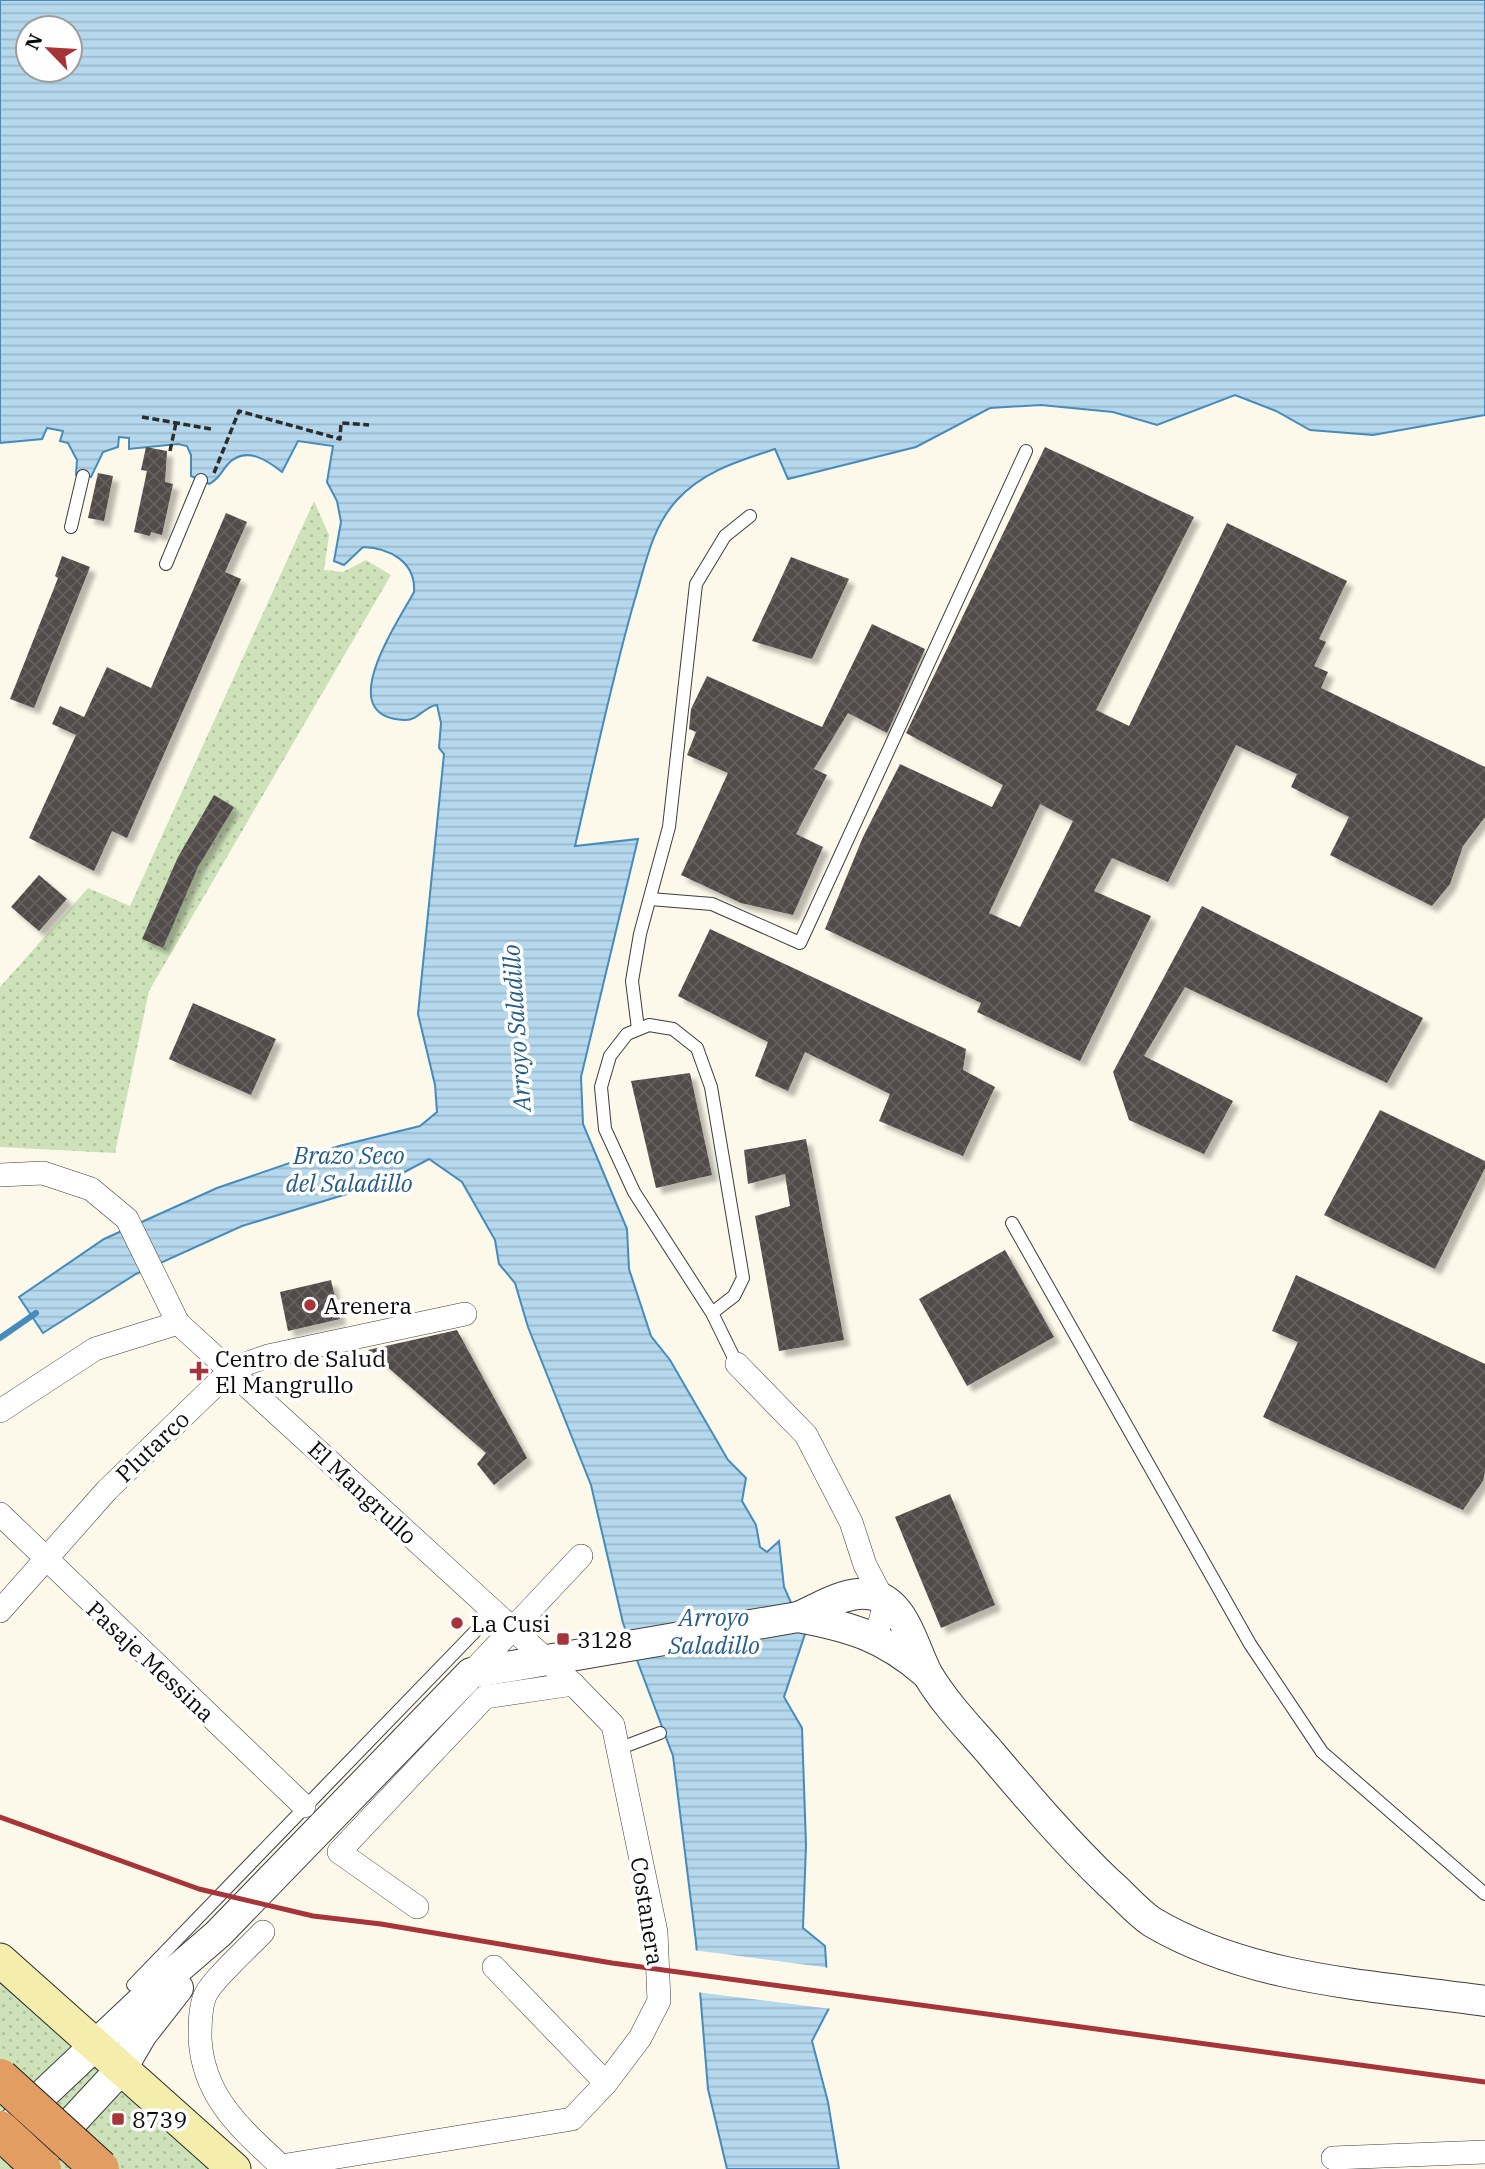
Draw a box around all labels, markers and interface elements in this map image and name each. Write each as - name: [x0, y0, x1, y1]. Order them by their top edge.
- north arrow: [14, 14, 84, 84]
- text: N: [20, 30, 48, 54]
- water label: Arroyo Saladillo: [494, 943, 538, 1115]
- water label: Brazo Seco del Saladillo: [285, 1139, 413, 1199]
- place label: Arenera: [324, 1290, 412, 1320]
- marker: Arenera: [302, 1297, 318, 1313]
- place label: Centro de Salud El Mangrullo: [215, 1343, 386, 1399]
- marker: Centro de Salud El Mangrullo: [189, 1361, 209, 1381]
- street label: Plutarco: [109, 1404, 195, 1488]
- street label: El Mangrullo: [302, 1434, 424, 1550]
- street label: Pasaje Messina: [81, 1594, 221, 1728]
- water label: Arroyo Saladillo: [667, 1601, 760, 1661]
- place label: La Cusi: [471, 1608, 550, 1638]
- marker: La Cusi: [449, 1615, 465, 1631]
- place label: 3128: [577, 1624, 632, 1654]
- marker: 3128: [555, 1631, 571, 1647]
- street label: Costanera: [625, 1855, 671, 1967]
- place label: 8739: [132, 2104, 187, 2134]
- marker: 8739: [110, 2111, 126, 2127]

